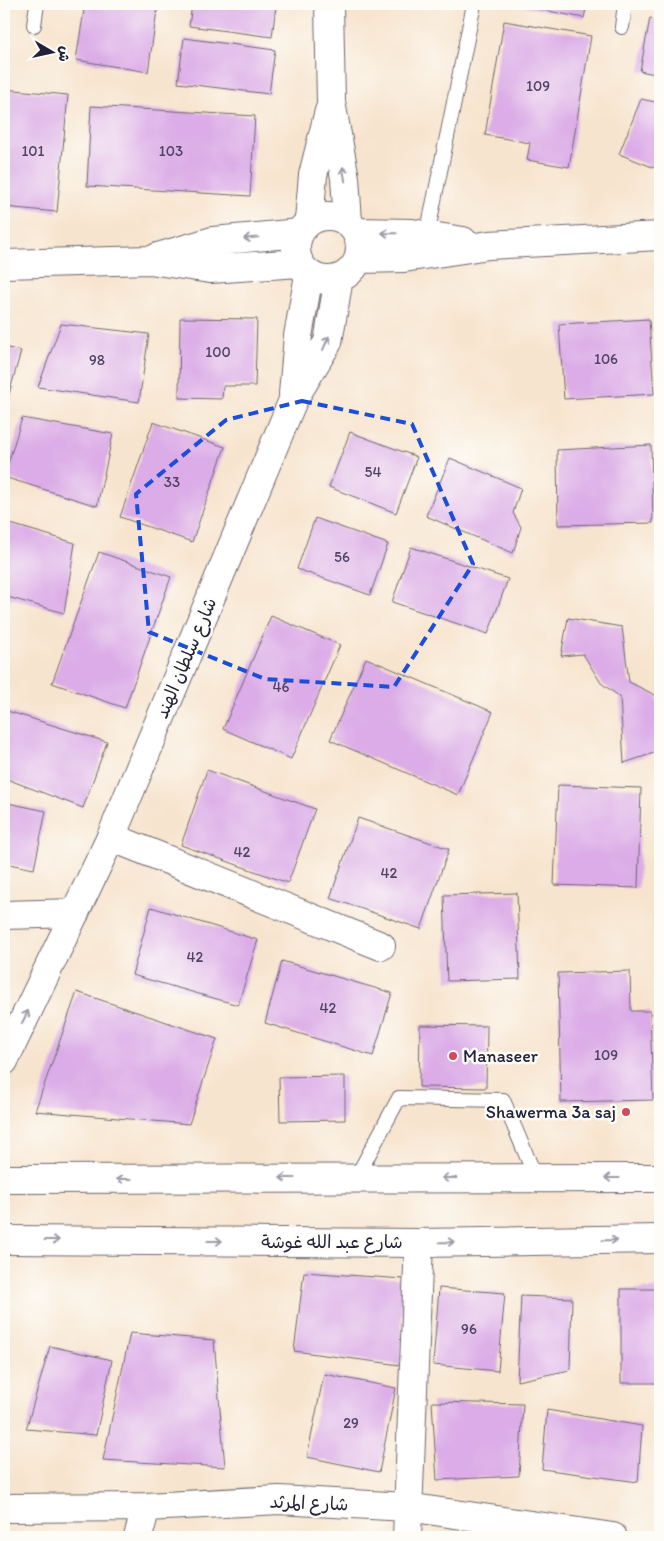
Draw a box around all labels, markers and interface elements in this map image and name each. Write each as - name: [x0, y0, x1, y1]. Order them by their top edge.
- north arrow: [28, 28, 78, 78]
- text: ش: [55, 45, 74, 63]
- house number: 109: [526, 77, 550, 95]
- house number: 101: [21, 142, 45, 160]
- house number: 103: [159, 142, 183, 160]
- one-way arrow: [339, 166, 349, 182]
- one-way arrow: [381, 228, 397, 237]
- one-way arrow: [243, 233, 259, 242]
- one-way arrow: [321, 336, 331, 351]
- house number: 100: [205, 343, 231, 361]
- house number: 106: [594, 350, 618, 368]
- house number: 98: [89, 351, 105, 369]
- house number: 54: [365, 463, 381, 481]
- house number: 33: [164, 473, 180, 491]
- house number: 56: [334, 548, 350, 566]
- street label: شارع سلطان الهند: [151, 594, 222, 722]
- house number: 46: [273, 678, 290, 696]
- house number: 42: [234, 843, 251, 861]
- house number: 42: [381, 864, 398, 882]
- house number: 42: [187, 948, 204, 966]
- house number: 42: [320, 999, 337, 1017]
- one-way arrow: [21, 1010, 30, 1025]
- place label: Manaseer: [463, 1045, 539, 1067]
- house number: 109: [594, 1046, 618, 1064]
- marker: Manaseer: [447, 1050, 459, 1062]
- place label: Shawerma 3a saj: [486, 1101, 616, 1123]
- marker: Shawerma 3a saj: [620, 1106, 632, 1118]
- one-way arrow: [279, 1173, 295, 1183]
- one-way arrow: [441, 1173, 458, 1183]
- one-way arrow: [604, 1173, 620, 1183]
- one-way arrow: [116, 1174, 132, 1184]
- street label: شارع عبد الله غوشة: [261, 1231, 403, 1254]
- one-way arrow: [44, 1235, 60, 1245]
- one-way arrow: [602, 1235, 618, 1245]
- one-way arrow: [206, 1236, 223, 1246]
- one-way arrow: [439, 1237, 455, 1247]
- house number: 96: [461, 1320, 477, 1338]
- house number: 29: [343, 1414, 359, 1432]
- street label: شارع المرثد: [269, 1491, 349, 1516]

